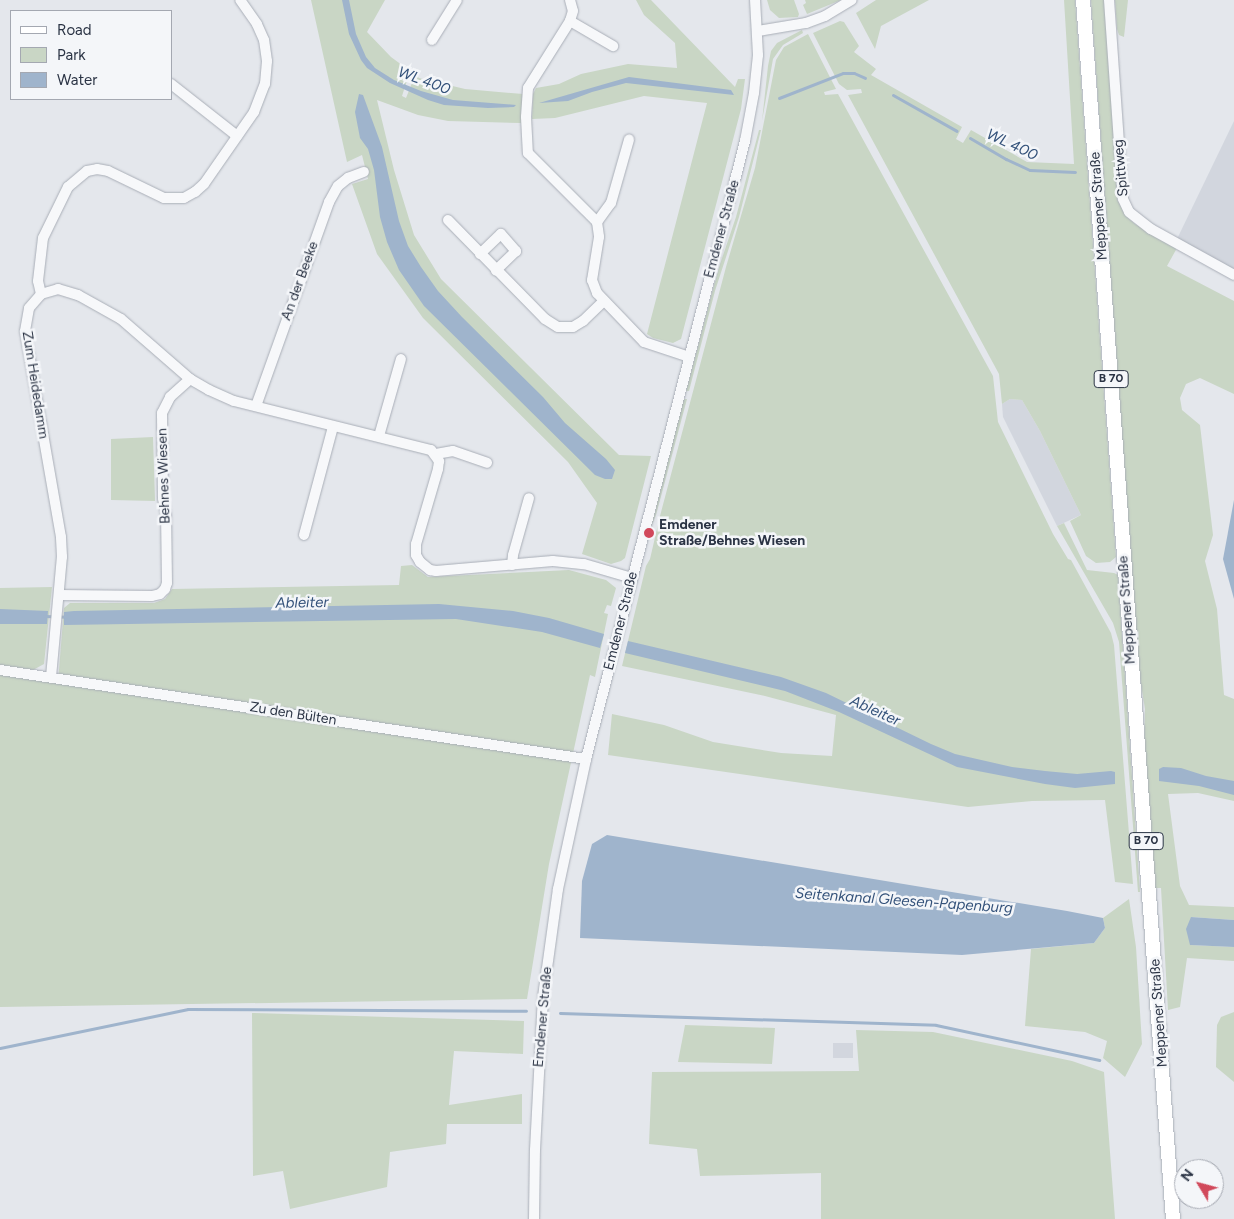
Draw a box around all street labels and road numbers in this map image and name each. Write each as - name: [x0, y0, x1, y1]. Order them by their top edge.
- street label: Spittweg: [1110, 139, 1132, 197]
- street label: Meppener Straße: [1087, 151, 1111, 261]
- street label: Emdener Straße: [701, 178, 743, 280]
- street label: An der Beeke: [278, 239, 322, 323]
- street label: Zum Heidedamm: [18, 330, 52, 440]
- road number: B 70: [1094, 369, 1128, 388]
- street label: Behnes Wiesen: [154, 428, 174, 524]
- street label: Meppener Straße: [1115, 555, 1139, 665]
- street label: Emdener Straße: [601, 570, 641, 672]
- street label: Zu den Bülten: [248, 699, 338, 729]
- road number: B 70: [1128, 831, 1164, 850]
- street label: Meppener Straße: [1147, 958, 1171, 1068]
- street label: Emdener Straße: [530, 966, 556, 1068]

